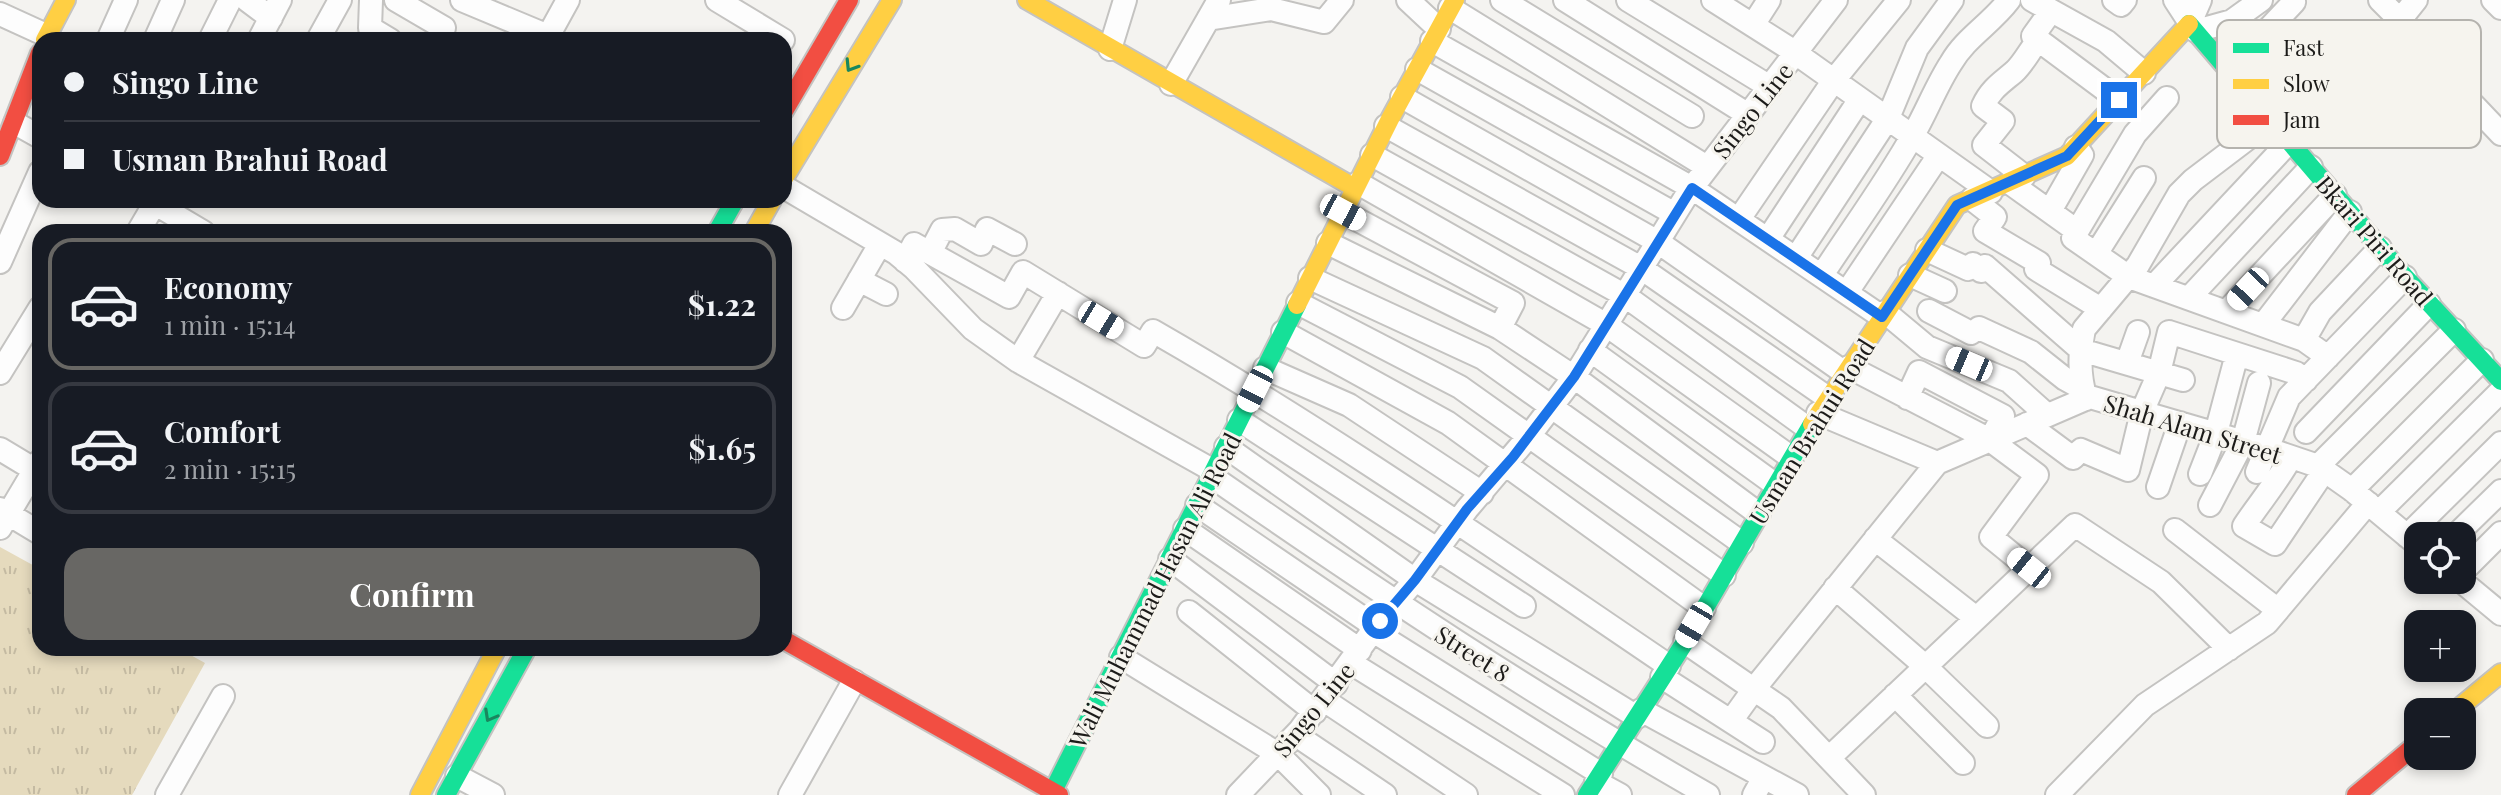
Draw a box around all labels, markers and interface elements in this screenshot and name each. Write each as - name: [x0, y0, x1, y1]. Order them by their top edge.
- legend: [2217, 20, 2481, 148]
- text: Fast: [2283, 32, 2325, 62]
- street label: Singo Line: [1705, 56, 1799, 164]
- one-way arrow: [846, 57, 861, 72]
- text: Singo Line: [112, 62, 259, 102]
- text: Slow: [2283, 68, 2330, 98]
- route end: [2101, 82, 2137, 118]
- text: Jam: [2282, 104, 2321, 134]
- text: Usman Brahui Road: [112, 139, 388, 179]
- street label: Bkari Piri Road: [2310, 168, 2440, 312]
- car: [1316, 190, 1370, 234]
- car: [2223, 263, 2273, 315]
- text: Economy: [164, 267, 293, 307]
- icon: car: [68, 268, 140, 340]
- text: $1.22: [688, 284, 756, 324]
- car: [1074, 297, 1128, 343]
- text: 1 min · 15:14: [164, 307, 296, 342]
- street label: Usman Brahui Road: [1741, 332, 1881, 530]
- car: [1942, 344, 1996, 384]
- car: [1233, 362, 1277, 416]
- street label: Shah Alam Street: [2100, 386, 2286, 470]
- text: Comfort: [164, 411, 281, 451]
- icon: car: [68, 412, 140, 484]
- street label: Wali Muhammad Hasan Ali Road: [1060, 427, 1248, 754]
- text: $1.65: [689, 428, 756, 468]
- text: 2 min · 15:15: [164, 451, 296, 486]
- map controls: [2404, 522, 2476, 770]
- button: locate: [2404, 522, 2476, 594]
- car: [2003, 544, 2055, 592]
- button: Confirm: [64, 548, 760, 640]
- car: [1672, 598, 1716, 652]
- route start: [1362, 603, 1398, 639]
- button: +: [2404, 610, 2476, 682]
- street label: Street 8: [1430, 618, 1516, 688]
- street label: Singo Line: [1265, 655, 1361, 763]
- button: −: [2404, 698, 2476, 770]
- one-way arrow: [484, 708, 499, 723]

